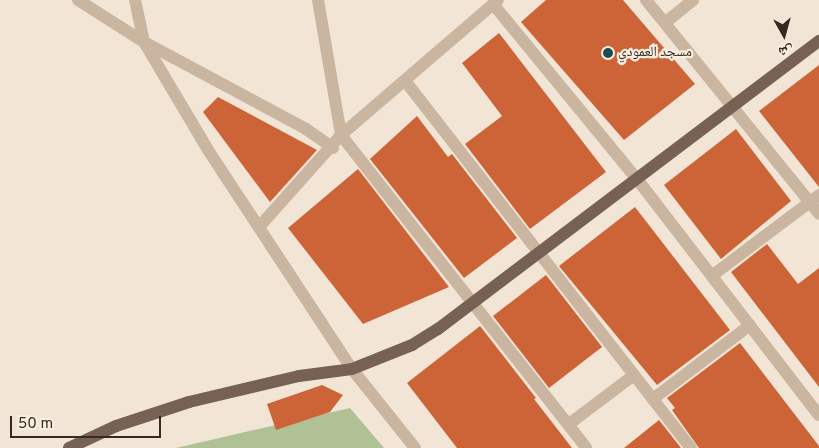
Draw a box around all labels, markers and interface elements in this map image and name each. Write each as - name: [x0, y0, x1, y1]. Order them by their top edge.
- north arrow: [759, 10, 809, 60]
- text: ش: [777, 41, 794, 60]
- place label: مسجد العمودي: [618, 45, 692, 61]
- marker: مسجد العمودي: [602, 47, 614, 59]
- scale bar: [12, 406, 164, 438]
- text: 50 m: [18, 415, 53, 434]

